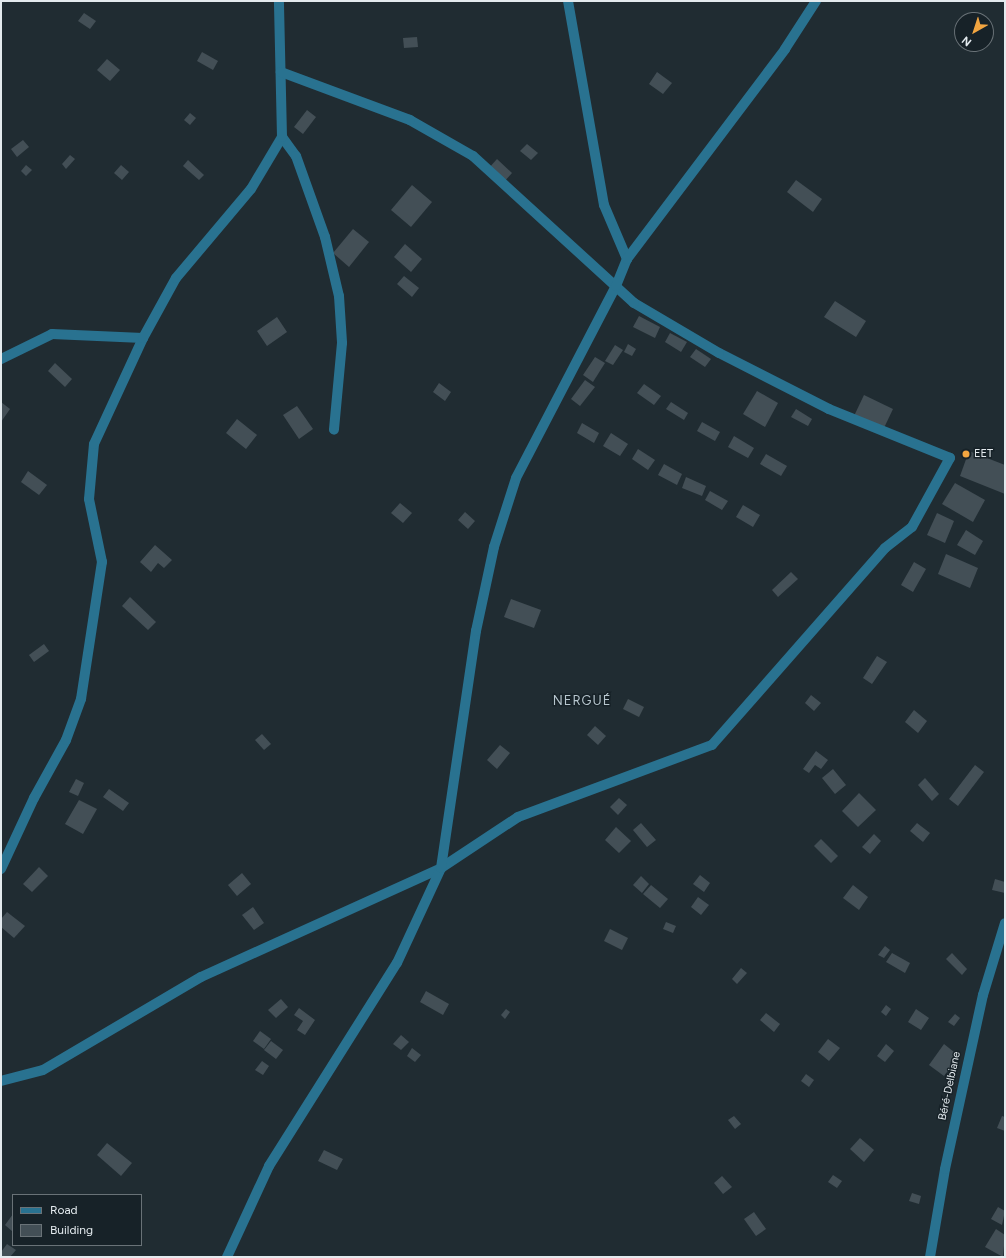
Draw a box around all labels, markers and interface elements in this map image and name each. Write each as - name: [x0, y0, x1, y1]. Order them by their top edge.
- north arrow: [954, 12, 994, 52]
- text: N: [959, 33, 974, 49]
- place label: EET: [974, 447, 993, 461]
- marker: EET: [961, 449, 971, 459]
- district label: NERGUÉ: [553, 693, 611, 709]
- street label: Béré-Delbiane: [936, 1050, 964, 1122]
- legend: [12, 1194, 142, 1246]
- text: Road: [50, 1203, 78, 1217]
- text: Building: [50, 1223, 93, 1237]

